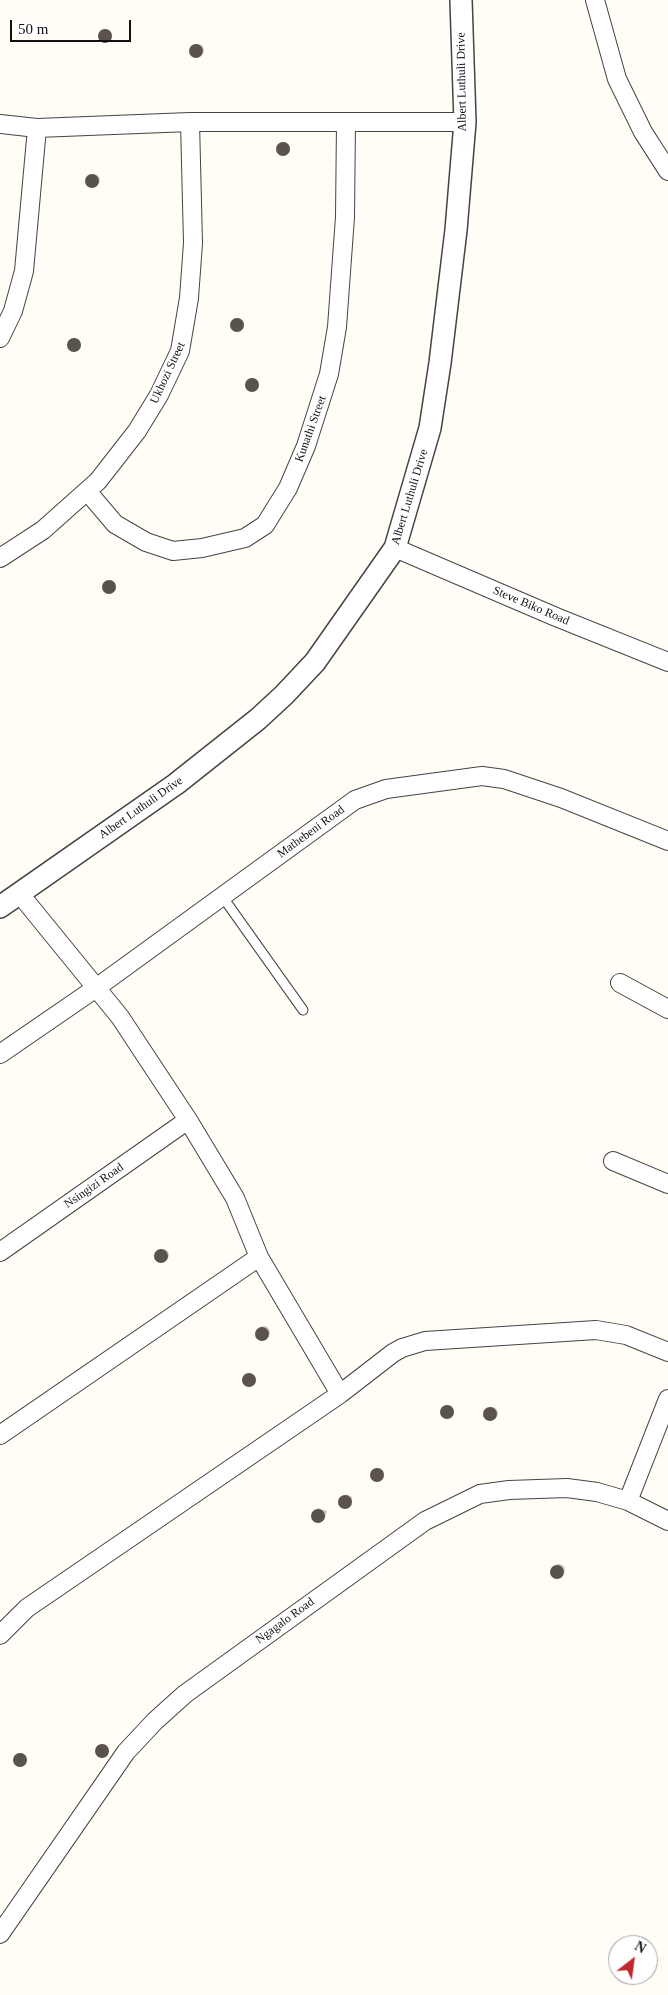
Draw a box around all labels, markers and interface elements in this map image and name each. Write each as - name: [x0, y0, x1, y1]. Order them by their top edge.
- scale bar: [12, 10, 134, 42]
- text: 50 m: [18, 21, 48, 37]
- street label: Albert Luthuli Drive: [454, 32, 470, 132]
- street label: Ukhozi Street: [147, 340, 189, 406]
- street label: Kunathi Street: [292, 394, 330, 464]
- street label: Albert Luthuli Drive: [389, 447, 431, 547]
- street label: Steve Biko Road: [491, 583, 571, 629]
- street label: Albert Luthuli Drive: [96, 774, 186, 842]
- street label: Mathebeni Road: [275, 803, 347, 861]
- street label: Nsingizi Road: [62, 1160, 126, 1212]
- street label: Ngagalo Road: [253, 1595, 317, 1647]
- north arrow: [608, 1935, 658, 1985]
- text: N: [632, 1938, 648, 1956]

